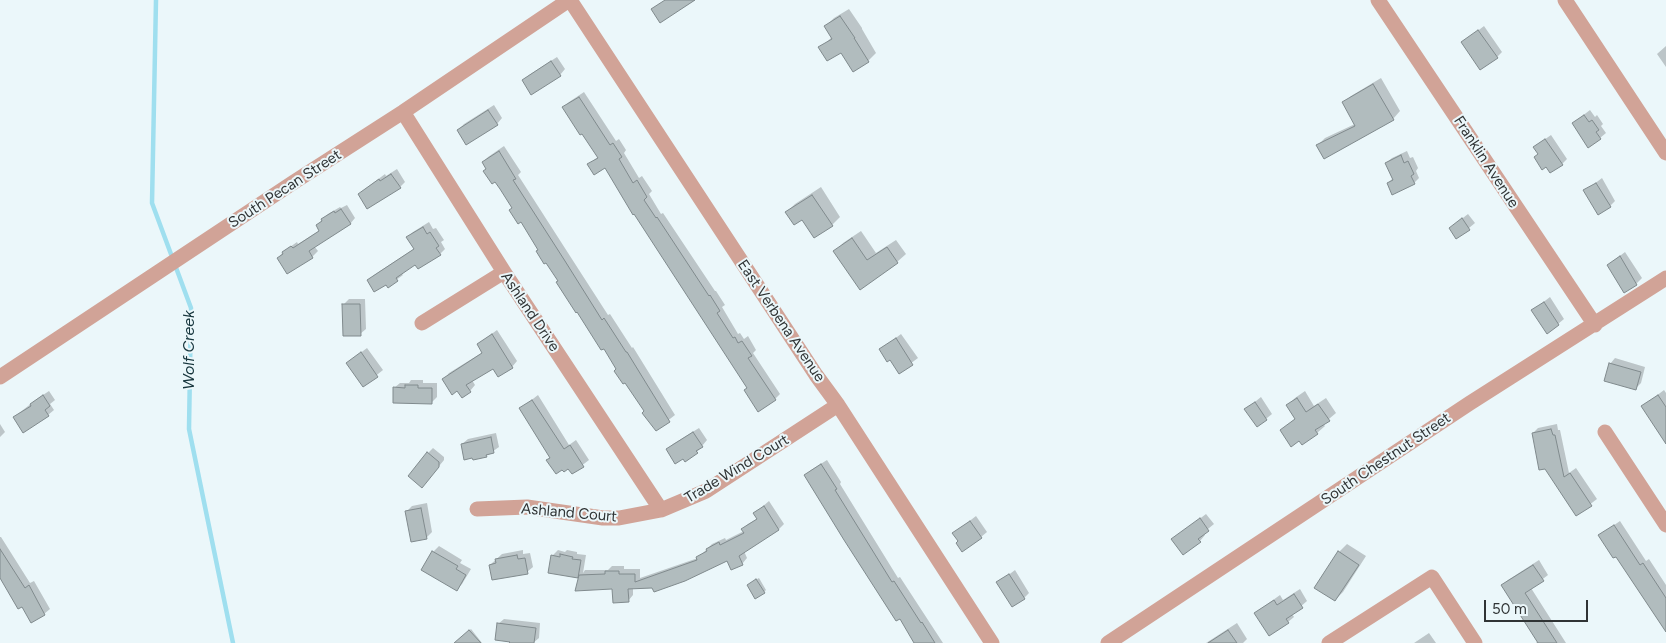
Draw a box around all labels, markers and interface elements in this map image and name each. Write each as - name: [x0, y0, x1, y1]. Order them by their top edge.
- street label: Franklin Avenue: [1450, 113, 1522, 211]
- street label: South Pecan Street: [225, 146, 345, 232]
- street label: East Verbena Avenue: [733, 257, 829, 385]
- street label: Ashland Drive: [497, 269, 563, 355]
- water label: Wolf Creek: [179, 310, 199, 390]
- street label: South Chestnut Street: [1318, 409, 1454, 509]
- street label: Trade Wind Court: [682, 431, 792, 507]
- street label: Ashland Court: [520, 500, 618, 526]
- scale bar: [1486, 590, 1590, 622]
- text: 50 m: [1492, 600, 1527, 618]

